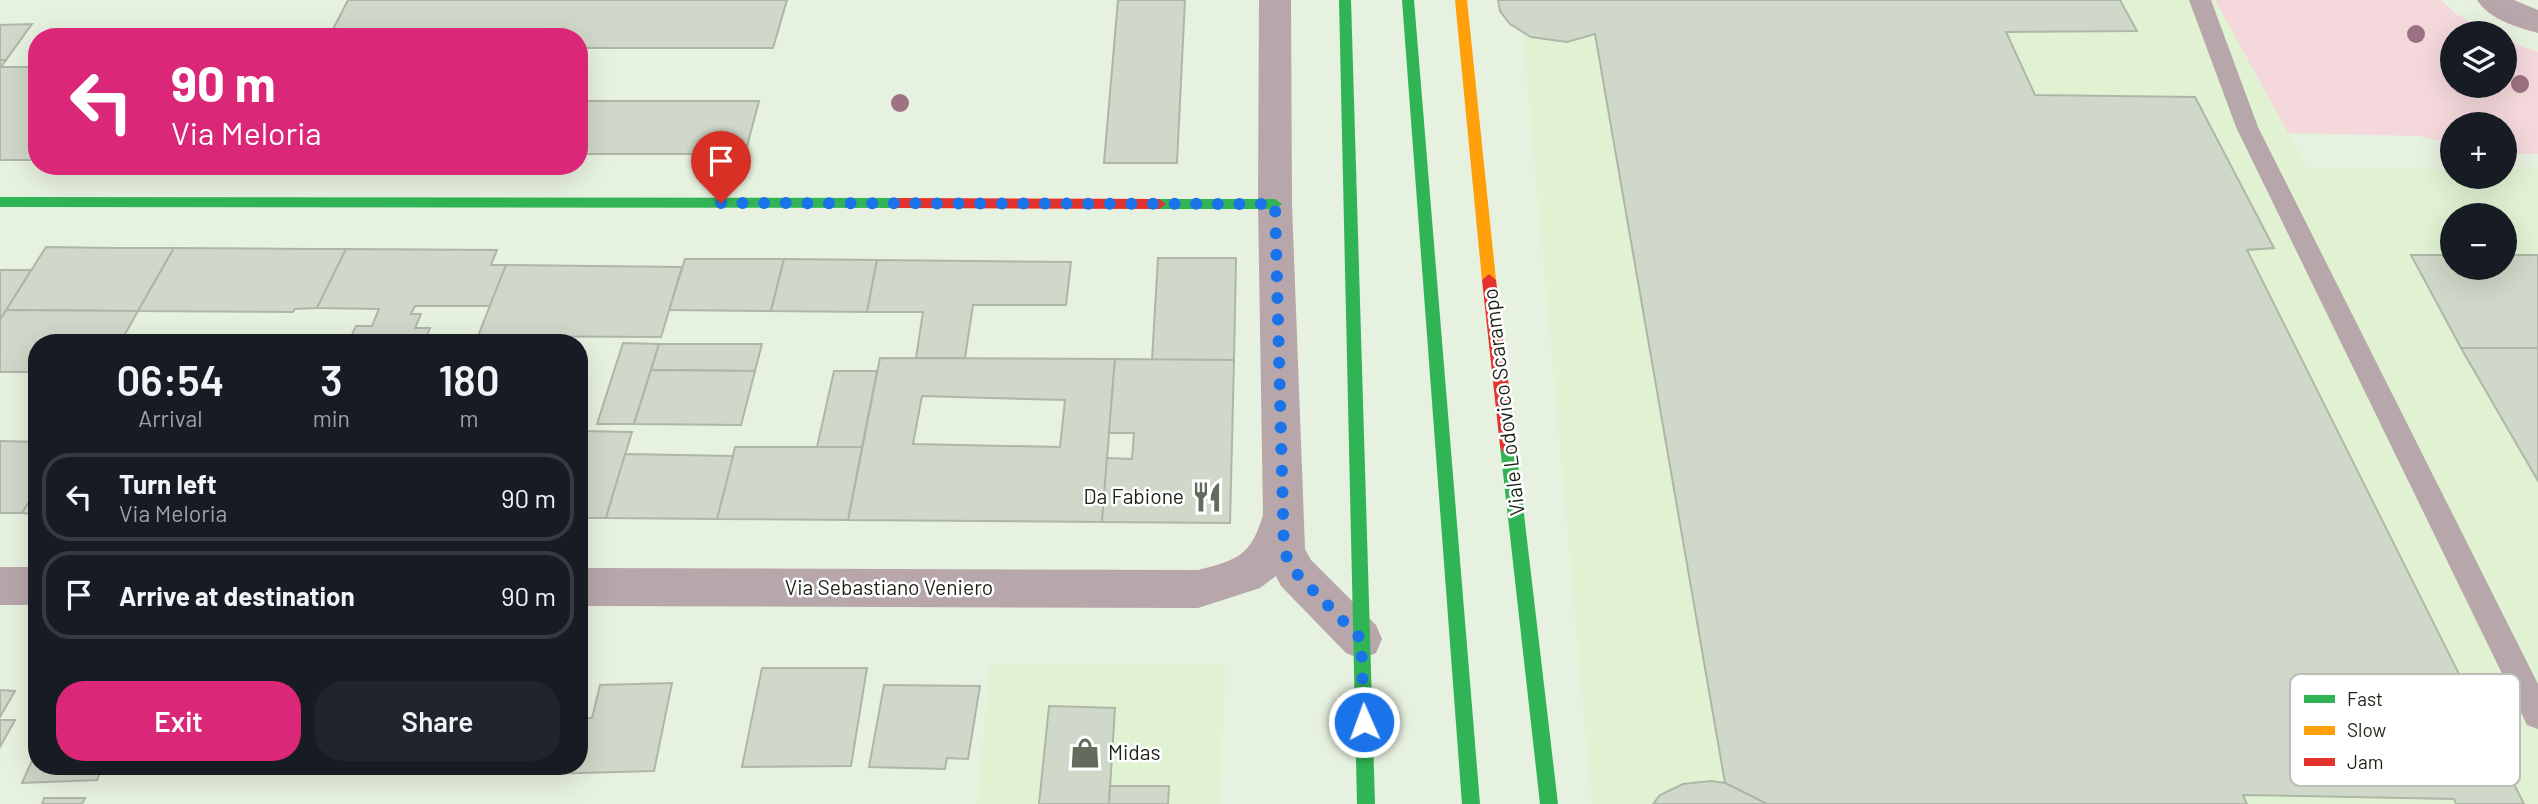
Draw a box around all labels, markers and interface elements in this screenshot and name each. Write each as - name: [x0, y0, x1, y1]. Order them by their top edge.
- map controls: [2440, 21, 2517, 280]
- button: layers: [2440, 21, 2517, 98]
- text: 90 m: [171, 53, 276, 112]
- icon: left: [56, 56, 147, 147]
- button: +: [2440, 112, 2517, 189]
- text: Via Meloria: [171, 113, 322, 151]
- pin: [691, 131, 751, 203]
- icon: arrive: [702, 142, 740, 180]
- button: −: [2440, 203, 2517, 280]
- street label: Viale Lodovico Scarampo: [1476, 287, 1529, 517]
- text: 06:54: [116, 354, 224, 404]
- text: 3: [320, 354, 343, 404]
- text: 180: [438, 354, 500, 404]
- text: Arrival: [138, 404, 203, 432]
- text: min: [313, 404, 350, 432]
- text: m: [459, 404, 478, 432]
- text: Turn left: [119, 468, 217, 499]
- icon: left: [60, 478, 98, 516]
- restaurant icon: Da Fabione: [1190, 480, 1224, 514]
- text: 90 m: [501, 482, 556, 513]
- place label: Da Fabione: [1084, 483, 1184, 508]
- text: Via Meloria: [119, 499, 227, 527]
- street label: Via Sebastiano Veniero: [785, 574, 993, 599]
- icon: arrive: [60, 576, 98, 614]
- text: Arrive at destination: [119, 580, 355, 611]
- text: 90 m: [501, 580, 556, 611]
- legend: [2290, 674, 2520, 786]
- button: Exit: [56, 681, 301, 761]
- button: Share: [315, 681, 560, 761]
- position arrow: [1327, 685, 1401, 759]
- text: Fast: [2347, 687, 2383, 710]
- text: Slow: [2347, 718, 2386, 741]
- shop icon: Midas: [1068, 736, 1102, 770]
- place label: Midas: [1108, 739, 1161, 764]
- text: Jam: [2347, 750, 2383, 773]

